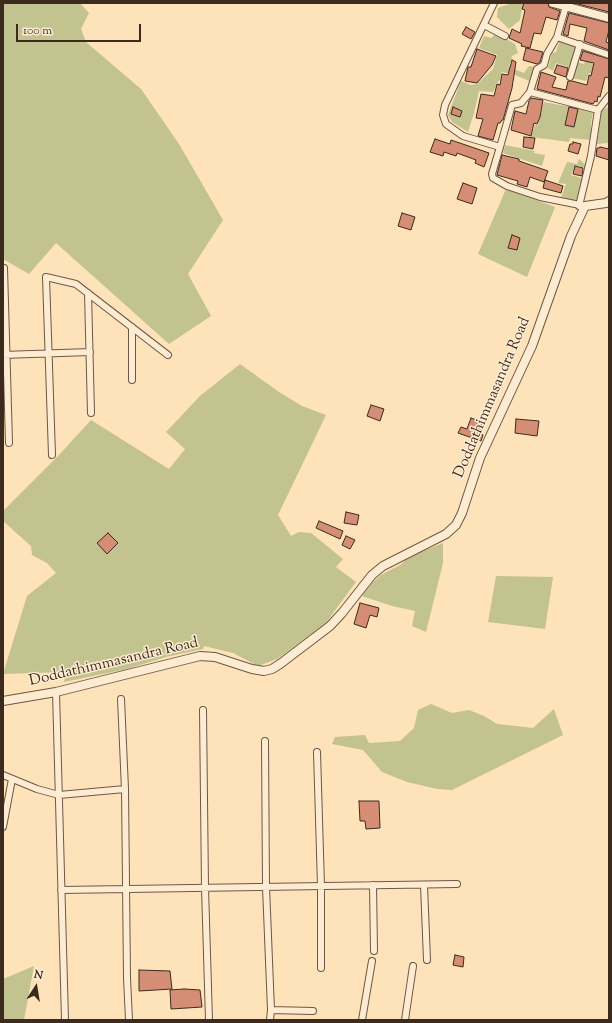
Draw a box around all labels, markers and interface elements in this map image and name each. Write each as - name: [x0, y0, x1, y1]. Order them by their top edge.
- scale bar: [18, 16, 143, 42]
- text: 100 m: [23, 22, 52, 40]
- street label: Doddathimmasandra Road: [451, 315, 535, 481]
- street label: Doddathimmasandra Road: [28, 635, 200, 691]
- north arrow: [16, 967, 56, 1007]
- text: N: [33, 967, 44, 984]

